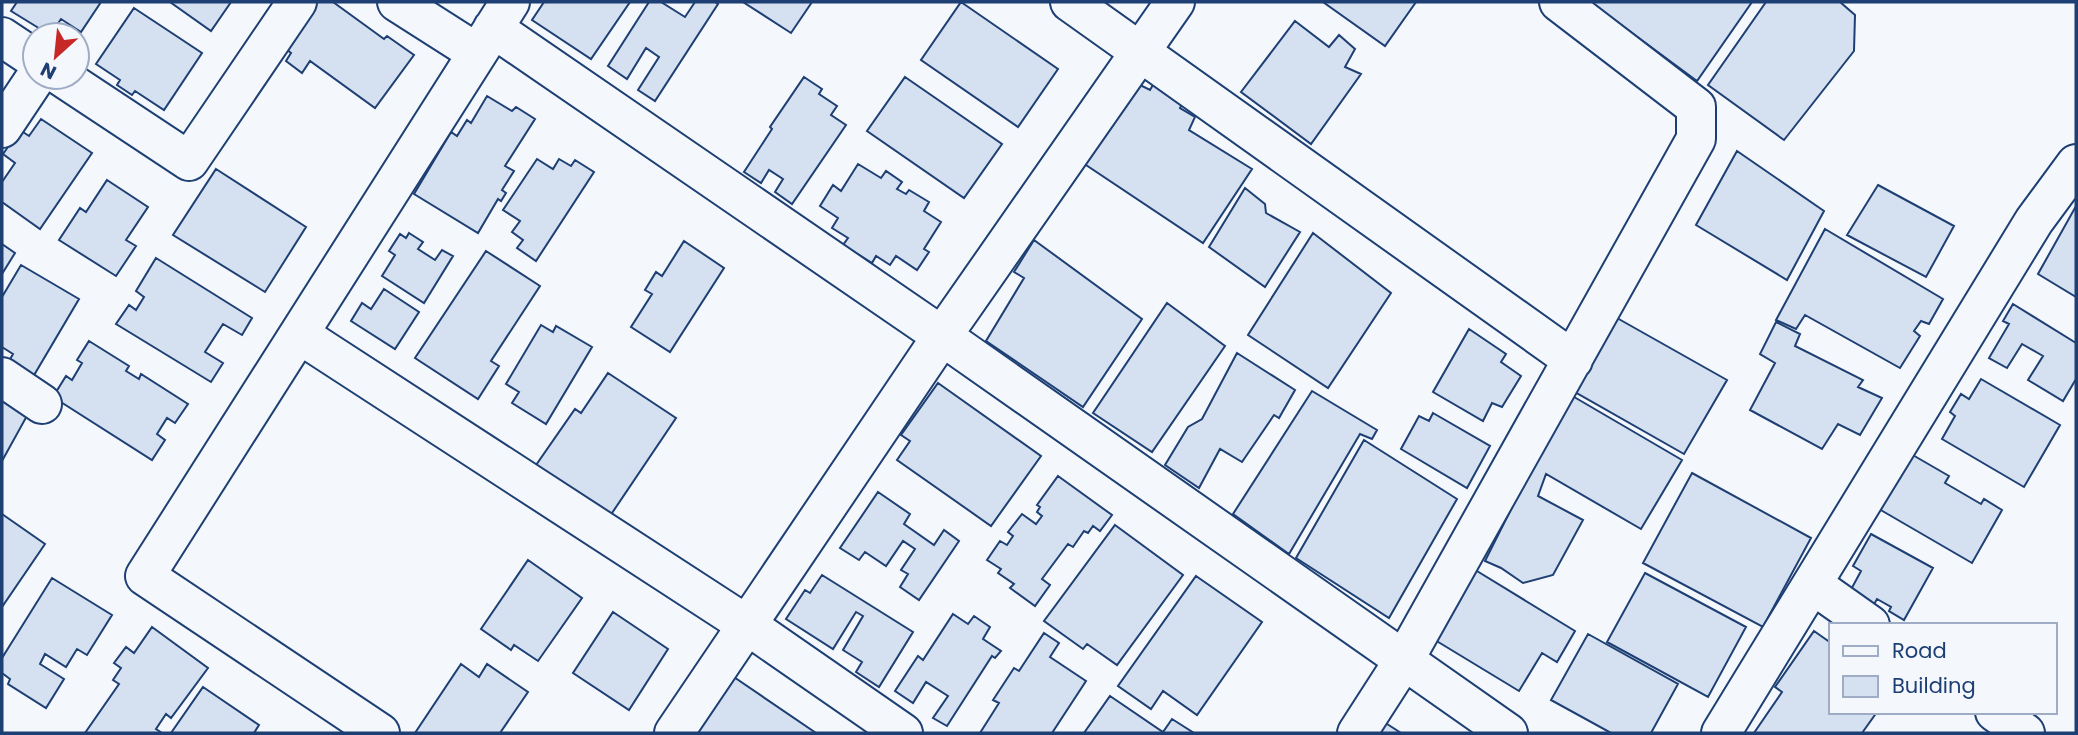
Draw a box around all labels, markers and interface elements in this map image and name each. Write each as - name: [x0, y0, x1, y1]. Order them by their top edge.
- north arrow: [21, 21, 91, 91]
- text: N: [36, 55, 61, 86]
- legend: [1829, 623, 2057, 714]
- text: Road: [1892, 636, 1947, 665]
- text: Building: [1892, 671, 1976, 700]

